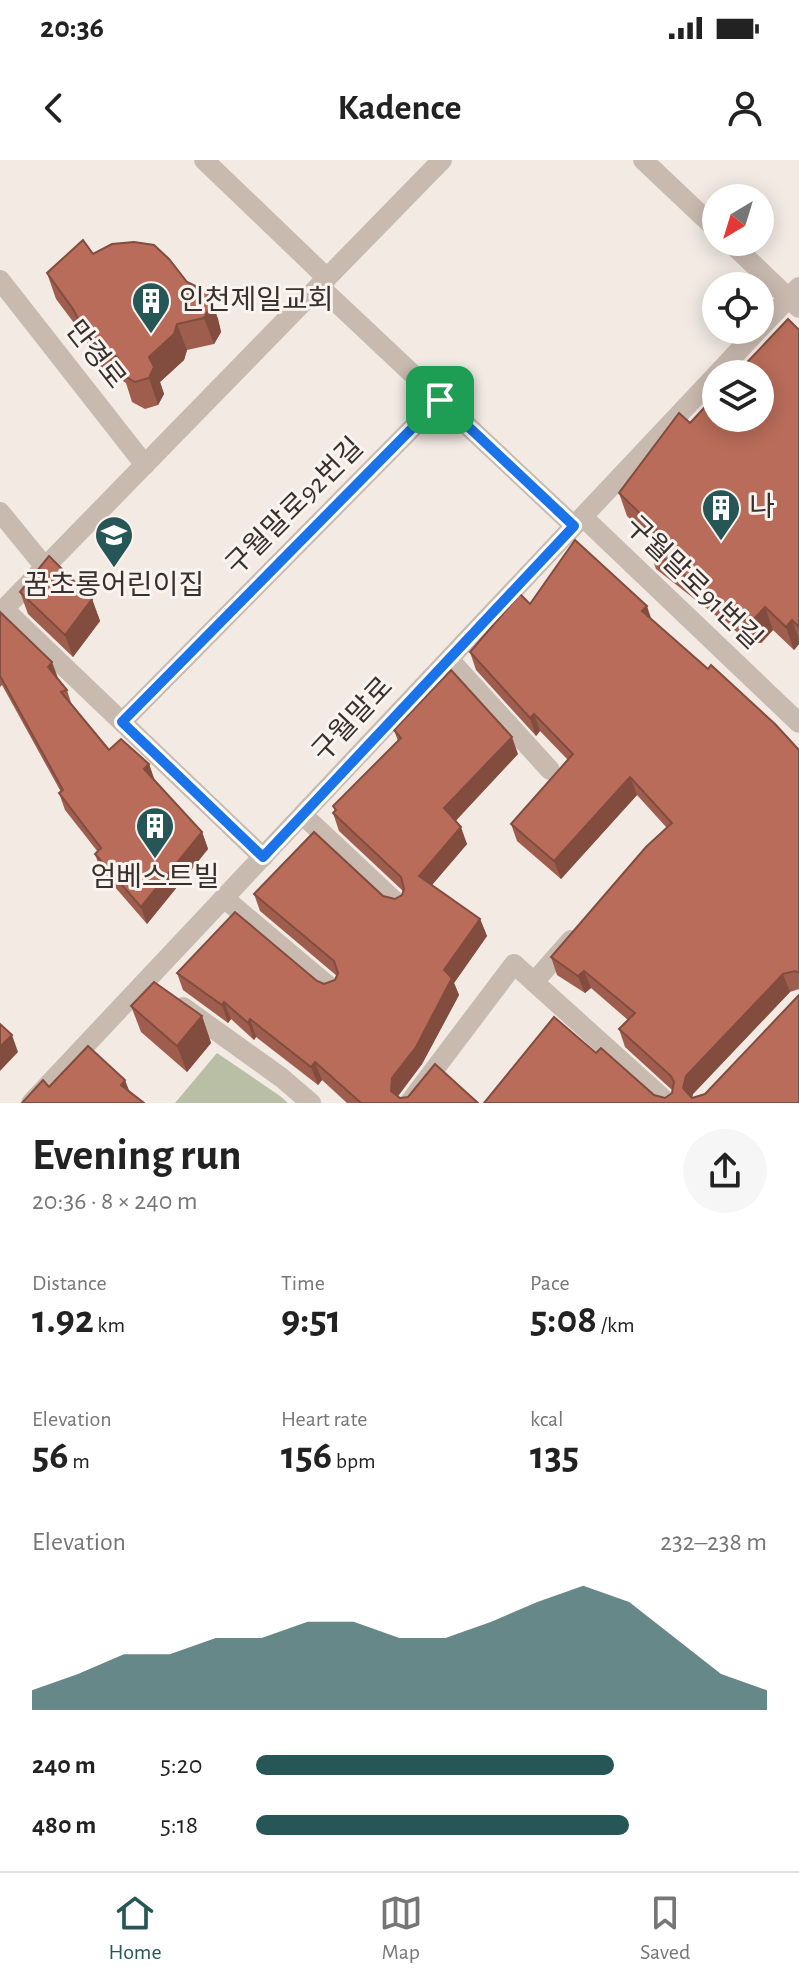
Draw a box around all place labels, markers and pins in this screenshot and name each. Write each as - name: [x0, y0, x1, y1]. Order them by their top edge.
- building icon: 인천제일교회: [130, 280, 172, 335]
- place label: 인천제일교회: [179, 285, 334, 315]
- pin: [406, 366, 474, 434]
- building icon: 나: [700, 487, 742, 542]
- place label: 나: [749, 492, 775, 522]
- school or university icon: 꿈초롱어린이집: [93, 514, 135, 569]
- place label: 꿈초롱어린이집: [24, 570, 204, 600]
- building icon: 엄베스트빌: [134, 805, 176, 860]
- place label: 엄베스트빌: [91, 862, 219, 892]

